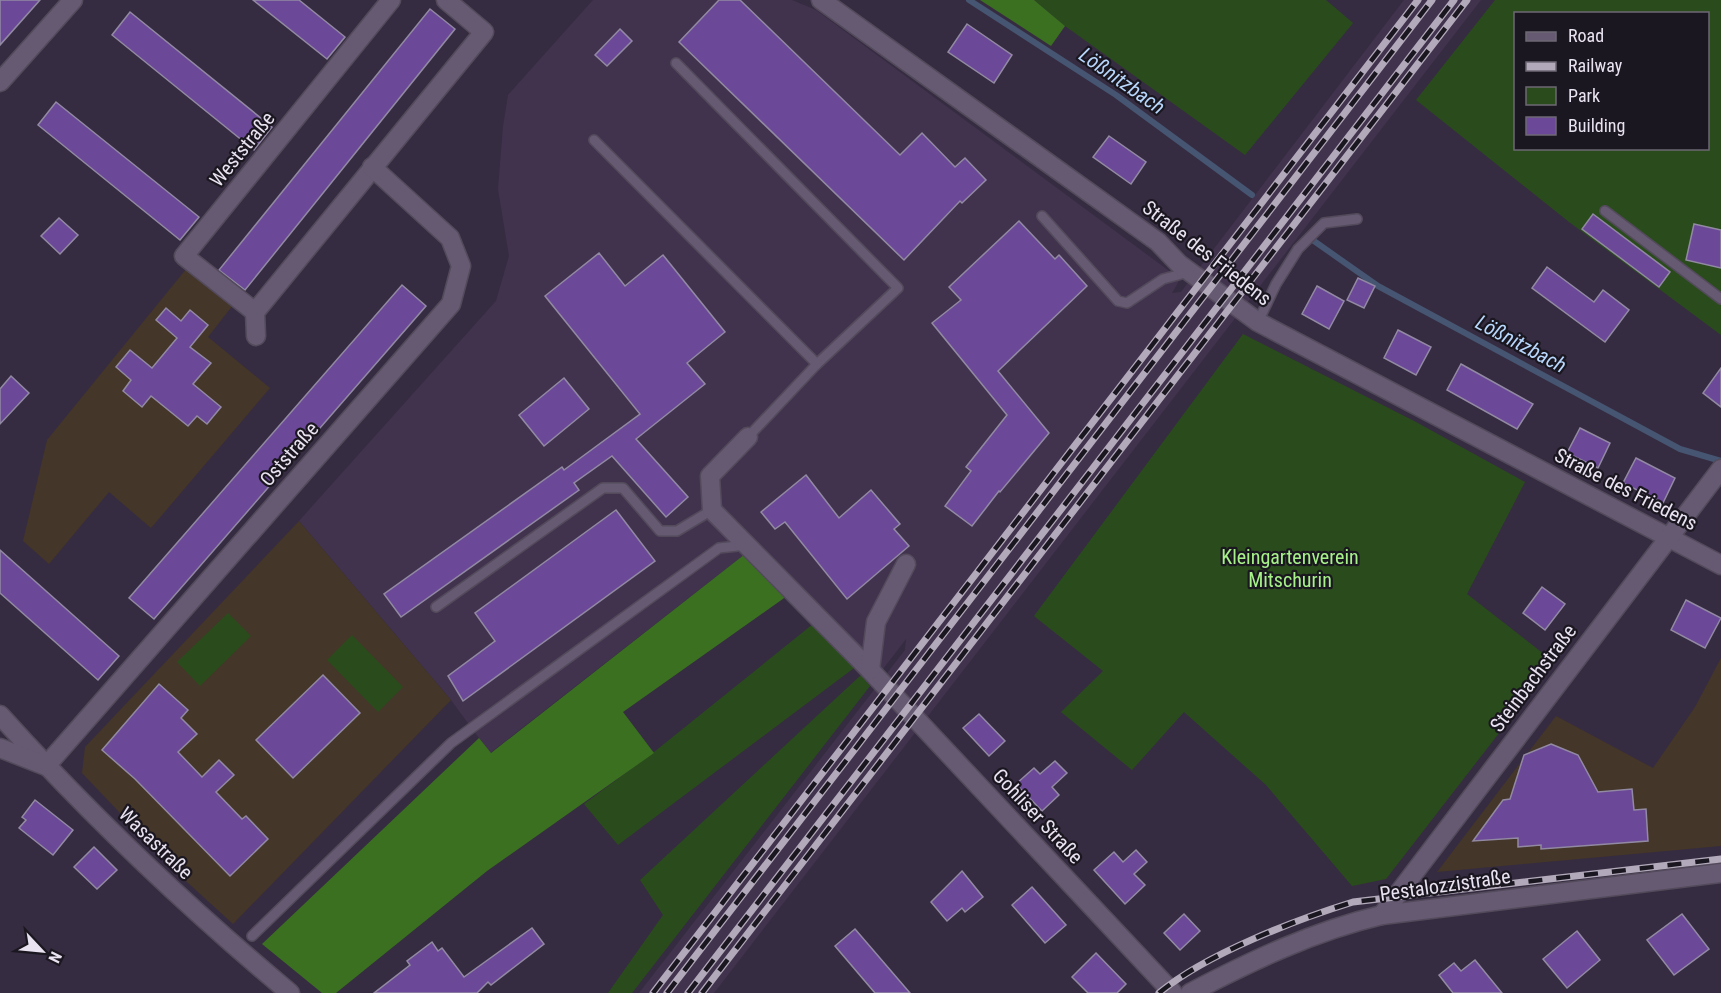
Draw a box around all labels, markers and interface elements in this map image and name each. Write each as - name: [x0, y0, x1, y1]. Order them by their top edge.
- legend: [1514, 12, 1709, 150]
- text: Road: [1568, 25, 1604, 46]
- water label: Lößnitzbach: [1075, 43, 1169, 119]
- text: Railway: [1568, 55, 1623, 76]
- text: Park: [1568, 85, 1600, 106]
- street label: Weststraße: [205, 107, 279, 191]
- text: Building: [1568, 115, 1625, 136]
- street label: Straße des Friedens: [1138, 195, 1276, 311]
- water label: Lößnitzbach: [1472, 310, 1570, 378]
- street label: Oststraße: [255, 417, 323, 491]
- street label: Straße des Friedens: [1551, 443, 1701, 535]
- park label: Kleingartenverein Mitschurin: [1221, 545, 1359, 592]
- street label: Steinbachstraße: [1485, 619, 1581, 737]
- street label: Gohliser Straße: [988, 763, 1088, 869]
- street label: Wasastraße: [114, 802, 198, 884]
- street label: Pestalozzistraße: [1378, 864, 1512, 906]
- north arrow: [12, 921, 72, 981]
- text: N: [44, 949, 66, 966]

